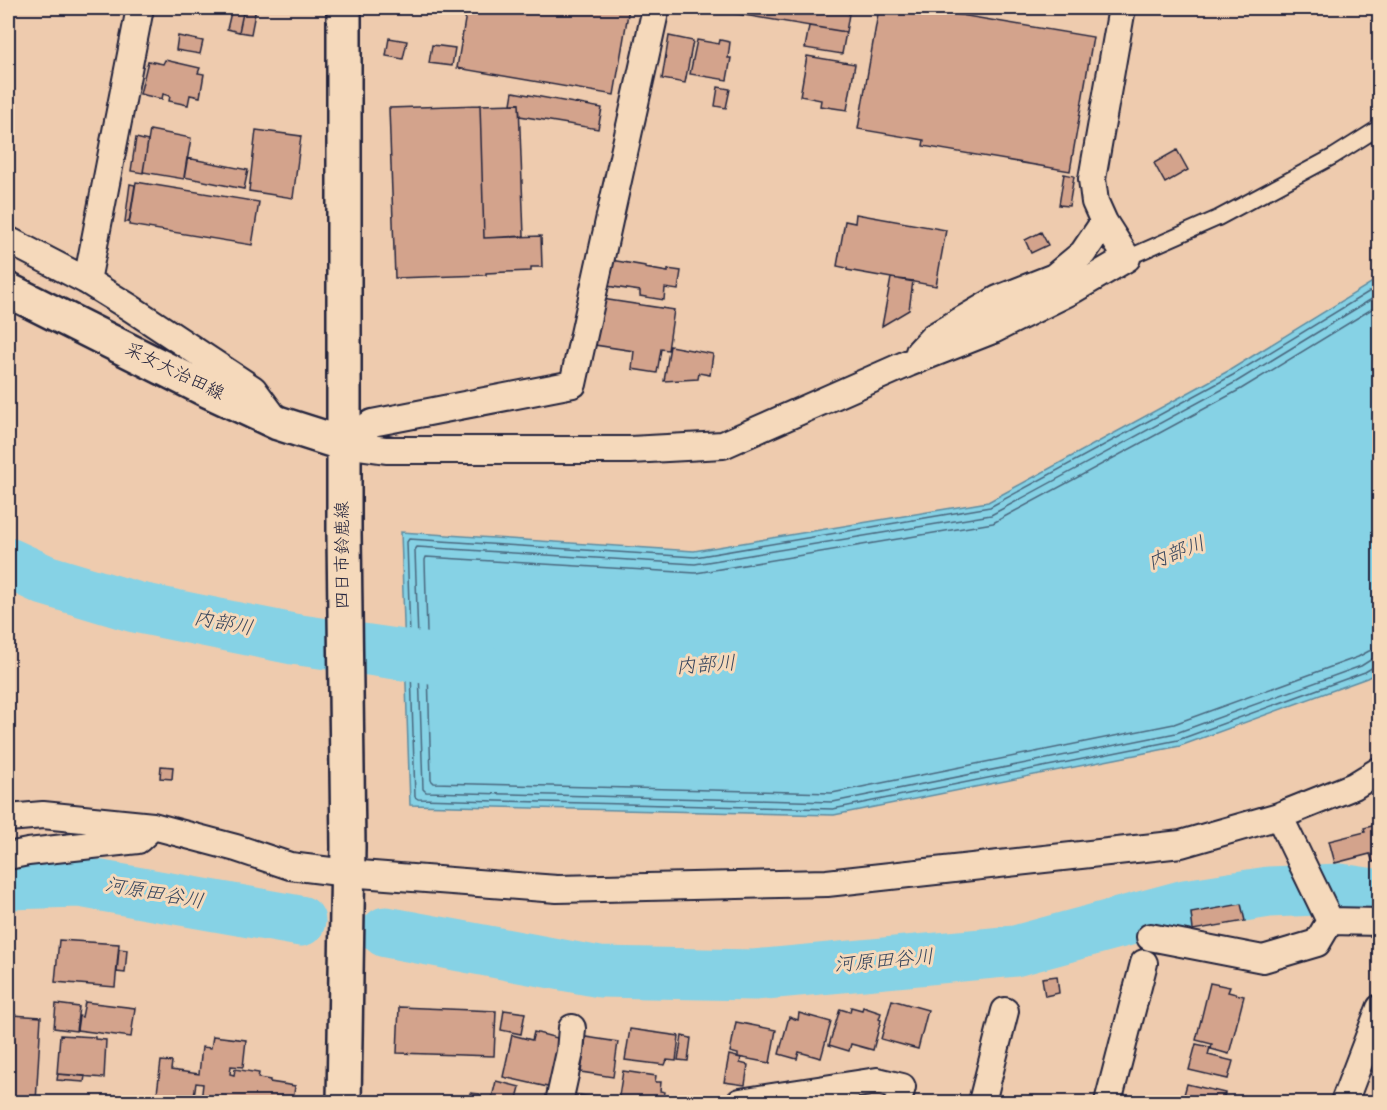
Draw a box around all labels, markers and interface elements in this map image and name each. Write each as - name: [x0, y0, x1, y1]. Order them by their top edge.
- street label: 采女大治田線: [120, 338, 228, 408]
- street label: 四日市鈴鹿線: [332, 501, 357, 609]
- water label: 内部川: [1144, 531, 1210, 579]
- water label: 内部川: [191, 606, 255, 644]
- water label: 内部川: [675, 651, 737, 683]
- water label: 河原田谷川: [102, 873, 206, 917]
- water label: 河原田谷川: [833, 945, 935, 981]

